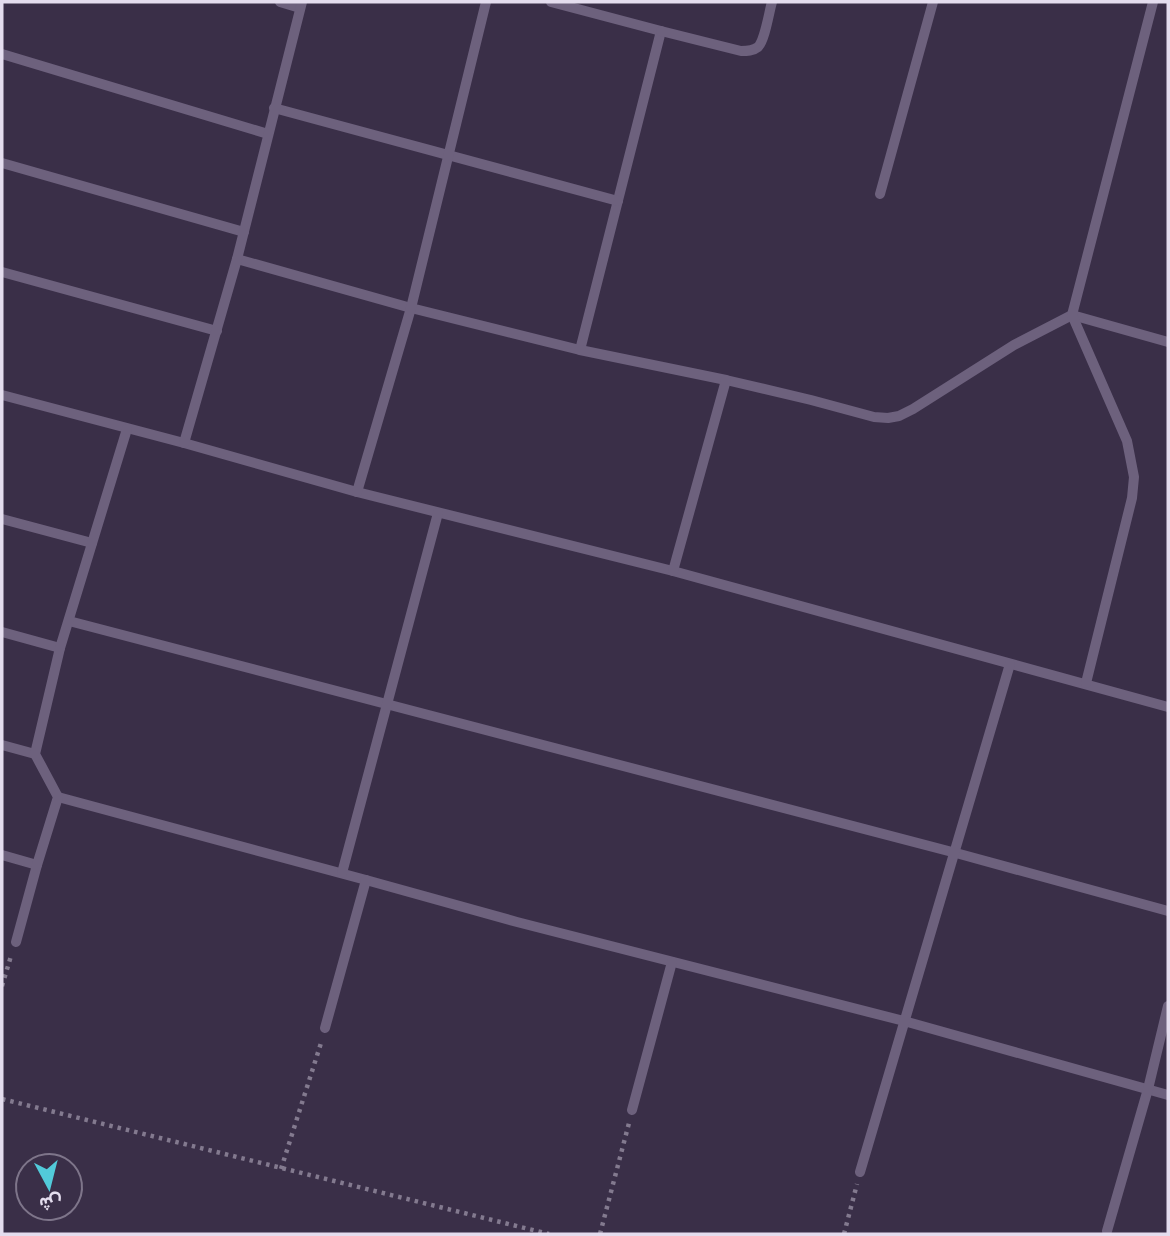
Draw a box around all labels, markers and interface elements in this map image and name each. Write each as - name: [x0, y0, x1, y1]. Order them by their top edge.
- north arrow: [14, 1152, 84, 1222]
- text: ش: [38, 1191, 64, 1216]

